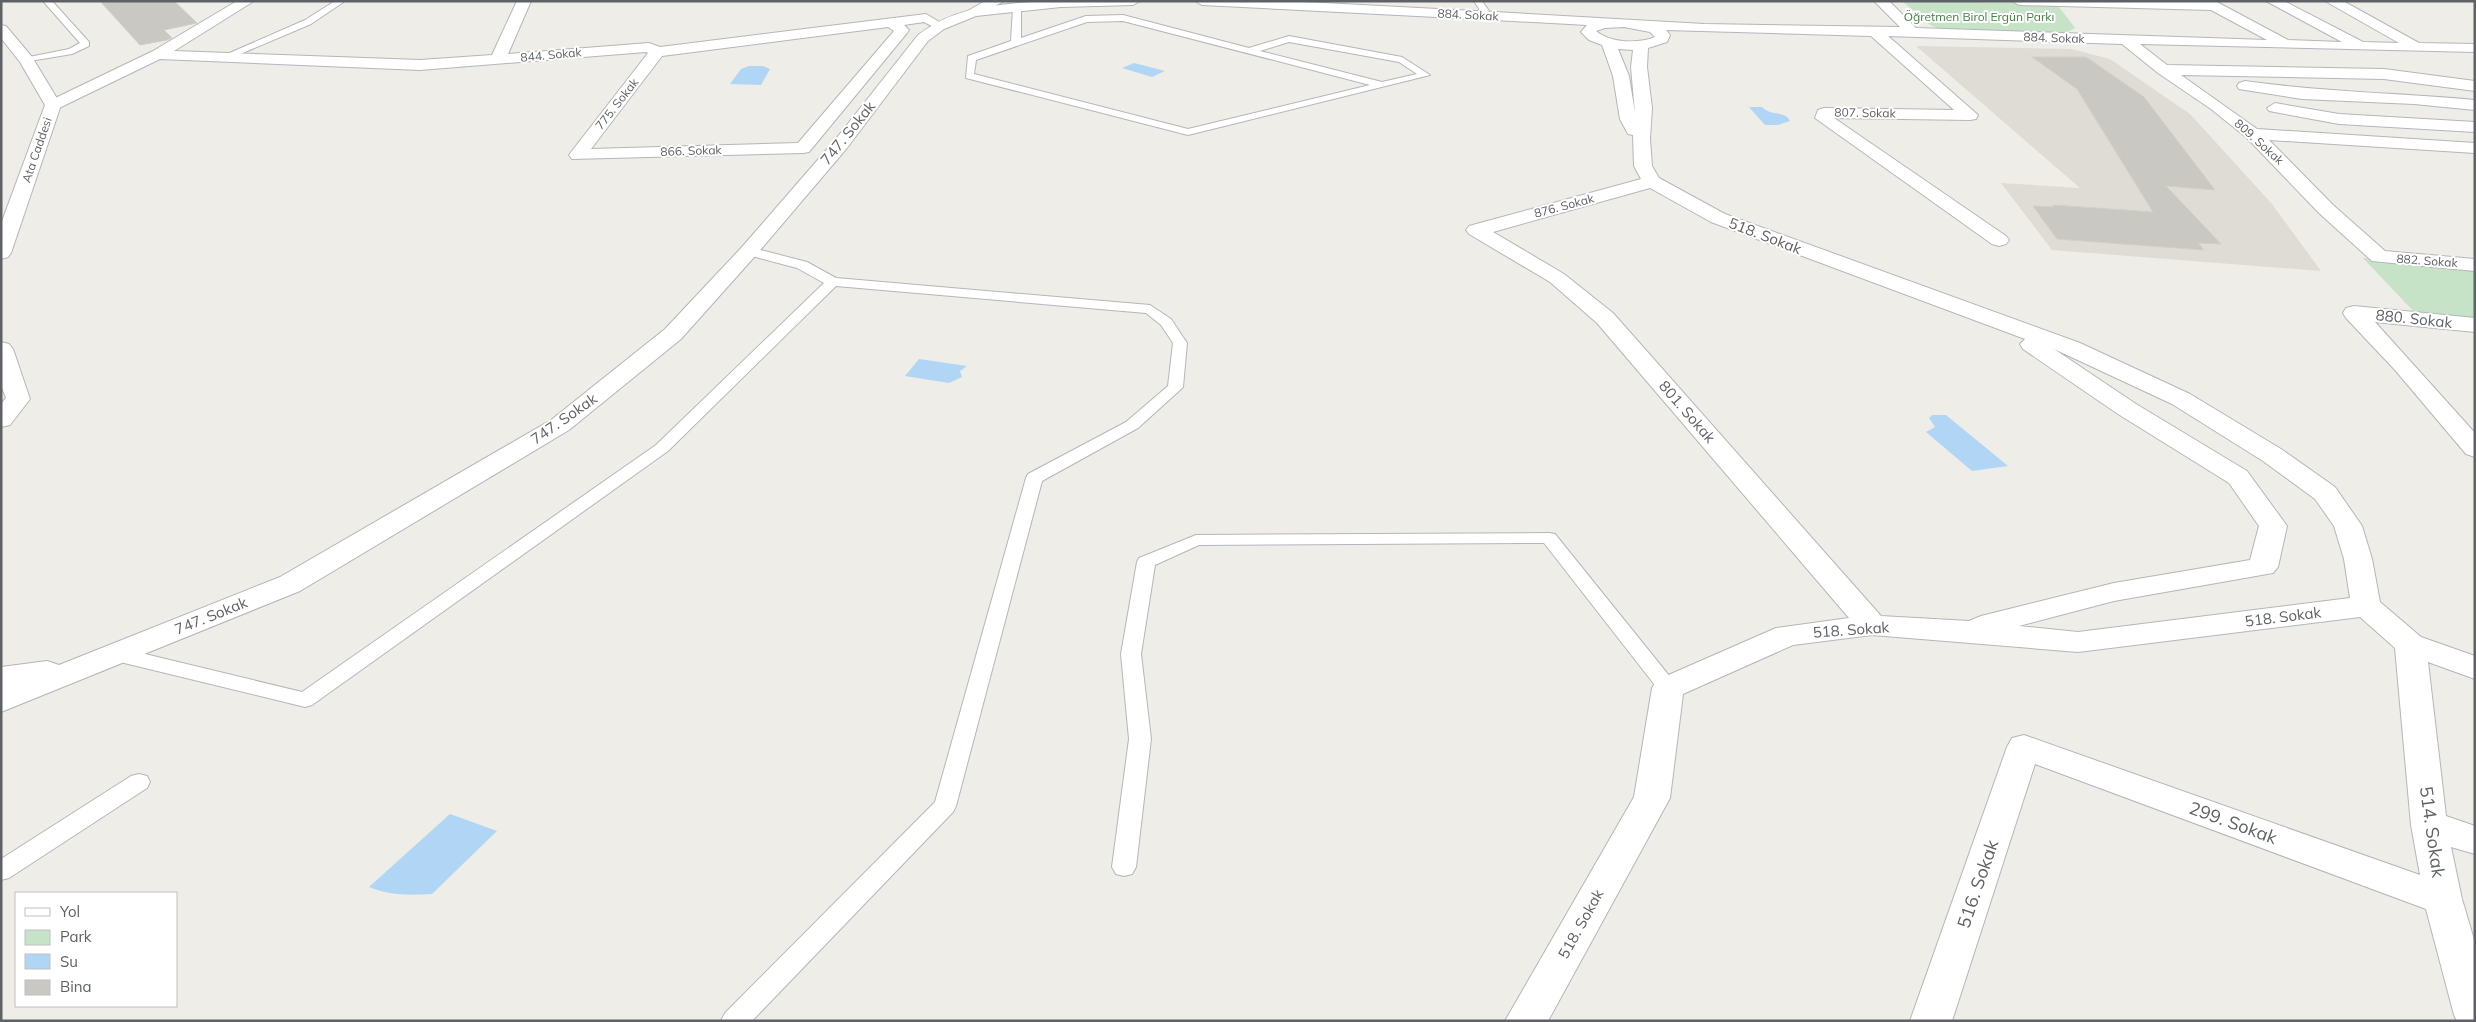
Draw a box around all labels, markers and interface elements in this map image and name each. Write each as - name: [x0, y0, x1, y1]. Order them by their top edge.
- street label: 884. Sokak: [1437, 5, 1500, 24]
- park label: Öğretmen Birol Ergün Parkı: [1904, 9, 2054, 24]
- street label: 884. Sokak: [2023, 29, 2086, 46]
- street label: 844. Sokak: [520, 44, 583, 65]
- street label: 775. Sokak: [592, 74, 642, 132]
- street label: 747. Sokak: [816, 97, 879, 168]
- street label: 807. Sokak: [1834, 104, 1897, 121]
- street label: Ata Caddesi: [18, 115, 55, 185]
- street label: 809. Sokak: [2232, 116, 2288, 168]
- street label: 866. Sokak: [660, 142, 723, 159]
- street label: 876. Sokak: [1532, 190, 1596, 221]
- street label: 518. Sokak: [1726, 213, 1805, 258]
- street label: 882. Sokak: [2396, 251, 2459, 270]
- street label: 880. Sokak: [2375, 305, 2453, 332]
- street label: 801. Sokak: [1655, 377, 1720, 447]
- street label: 747. Sokak: [527, 389, 601, 448]
- street label: 747. Sokak: [172, 592, 250, 639]
- street label: 518. Sokak: [2244, 602, 2322, 631]
- street label: 518. Sokak: [1812, 617, 1890, 642]
- street label: 514. Sokak: [2415, 785, 2450, 880]
- street label: 299. Sokak: [2186, 796, 2281, 849]
- street label: 516. Sokak: [1952, 836, 2004, 931]
- street label: 518. Sokak: [1554, 885, 1608, 962]
- legend: [15, 892, 178, 1007]
- text: Yol: [59, 902, 80, 921]
- text: Park: [60, 927, 92, 946]
- text: Su: [60, 952, 78, 971]
- text: Bina: [60, 977, 92, 996]

